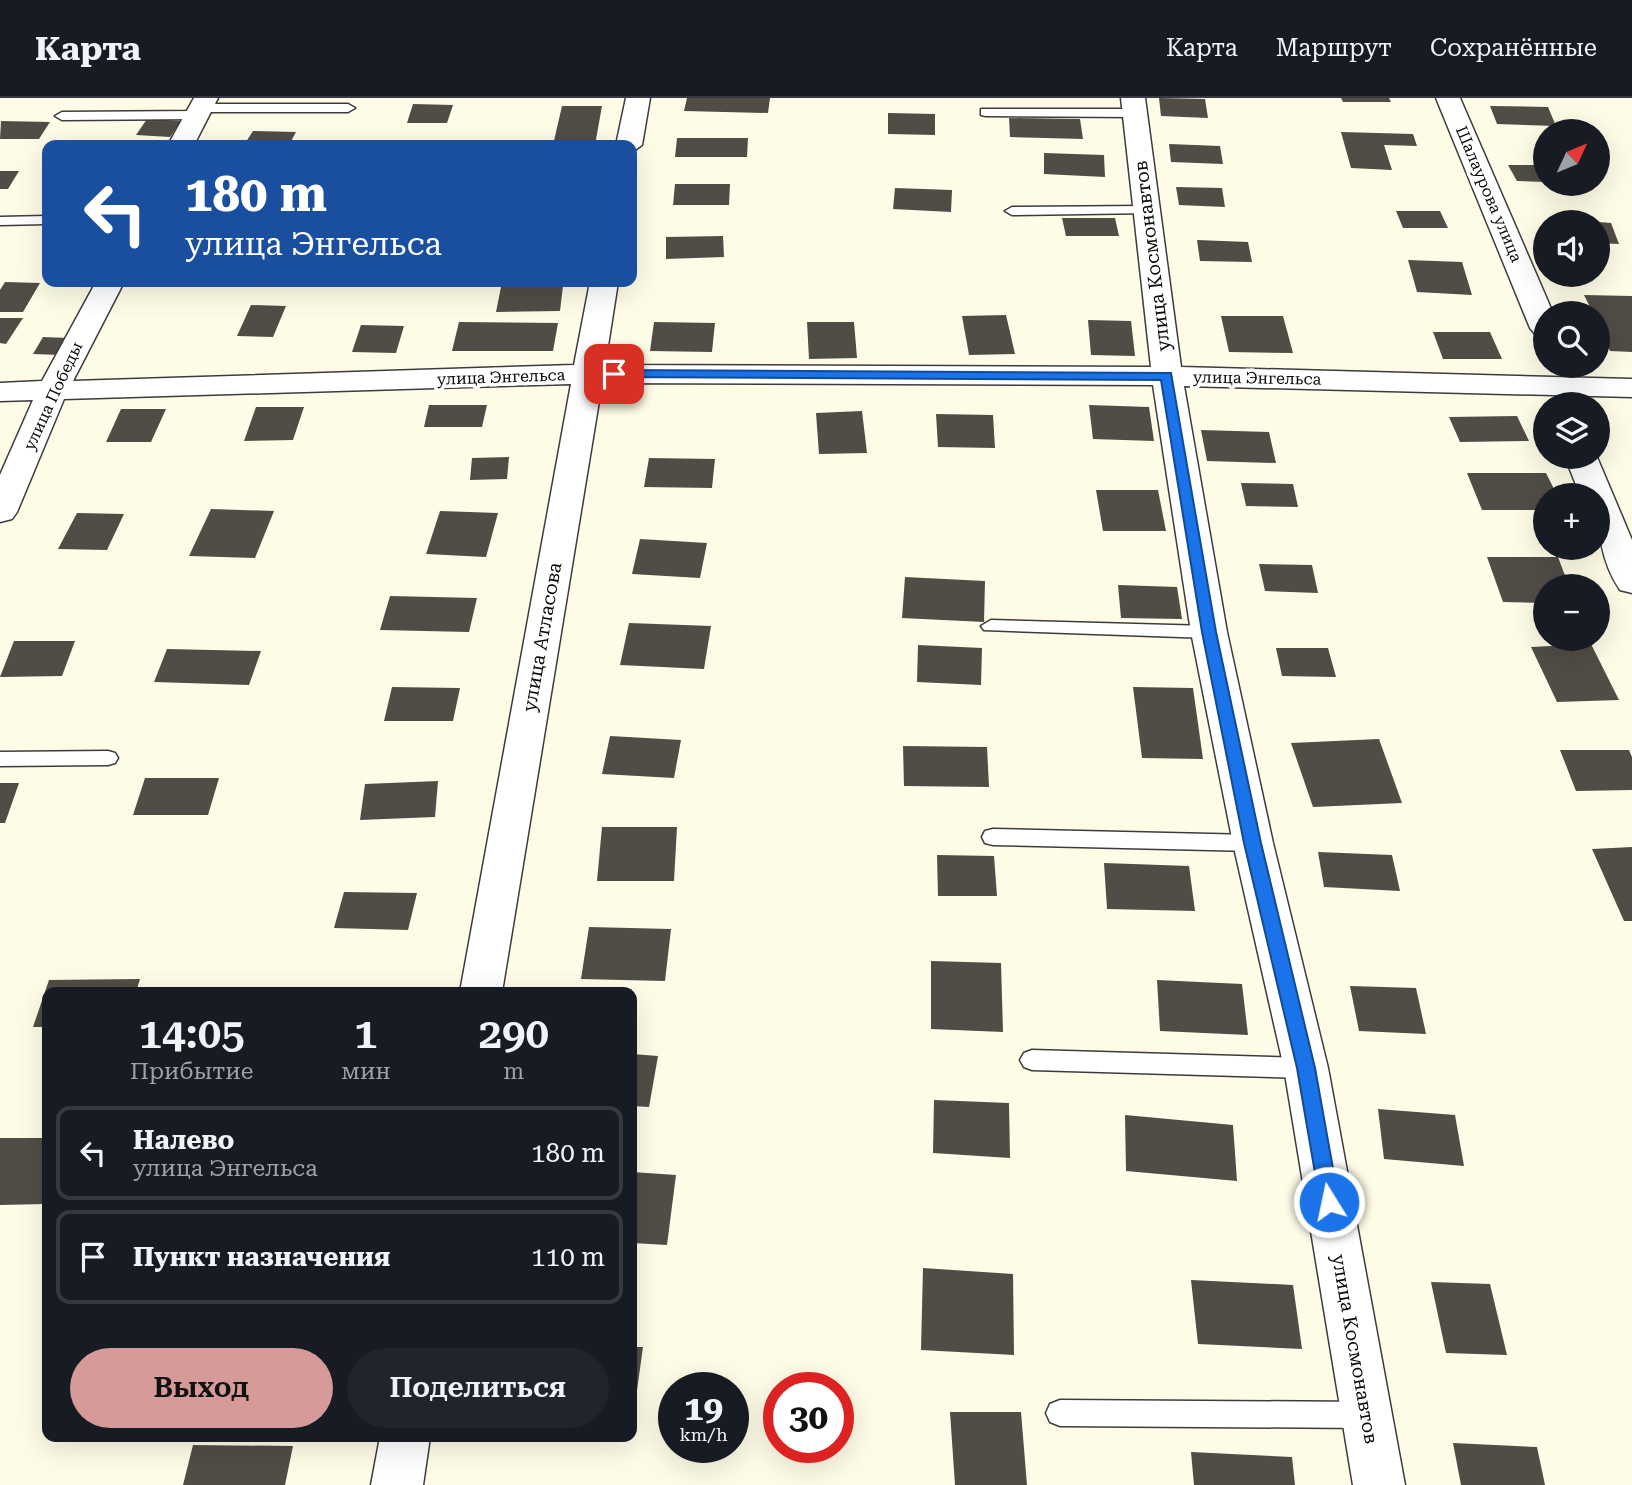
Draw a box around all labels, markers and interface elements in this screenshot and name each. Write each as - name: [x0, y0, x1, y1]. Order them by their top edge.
- text: Карта: [35, 29, 141, 68]
- text: Карта: [1166, 34, 1238, 62]
- text: Маршрут: [1276, 34, 1392, 62]
- text: Сохранённые: [1430, 34, 1597, 62]
- north arrow: [1533, 119, 1610, 196]
- map controls: [1533, 119, 1610, 651]
- street label: Шалаурова улица: [1452, 123, 1526, 265]
- street label: улица Космонавтов: [1129, 159, 1175, 353]
- text: 180 m: [185, 166, 327, 223]
- icon: left: [70, 168, 161, 259]
- button: sound: [1533, 210, 1610, 287]
- text: улица Энгельса: [185, 225, 442, 263]
- button: search: [1533, 301, 1610, 378]
- street label: улица Победы: [20, 339, 86, 453]
- pin: [584, 344, 644, 404]
- icon: arrive: [595, 355, 633, 393]
- street label: улица Энгельса: [436, 365, 566, 389]
- street label: улица Энгельса: [1193, 367, 1322, 389]
- button: layers: [1533, 392, 1610, 469]
- button: +: [1533, 483, 1610, 560]
- street label: улица Атласова: [518, 560, 567, 714]
- button: −: [1533, 574, 1610, 651]
- text: 14:05: [138, 1009, 245, 1058]
- text: 1: [354, 1009, 378, 1058]
- text: 290: [478, 1009, 549, 1058]
- text: Прибытие: [130, 1058, 253, 1085]
- text: мин: [341, 1058, 390, 1085]
- text: m: [503, 1058, 524, 1085]
- text: Налево: [133, 1125, 234, 1155]
- icon: left: [74, 1134, 112, 1172]
- text: 180 m: [531, 1138, 605, 1168]
- text: улица Энгельса: [133, 1155, 318, 1182]
- position arrow: [1292, 1165, 1366, 1239]
- icon: arrive: [74, 1238, 112, 1276]
- text: Пункт назначения: [133, 1242, 390, 1272]
- text: 110 m: [531, 1242, 605, 1272]
- street label: улица Космонавтов: [1327, 1252, 1383, 1446]
- button: Выход: [70, 1348, 333, 1428]
- button: Поделиться: [347, 1348, 609, 1428]
- speed limit sign: 30: [763, 1372, 854, 1463]
- text: 19: [684, 1388, 723, 1429]
- text: km/h: [679, 1424, 728, 1445]

